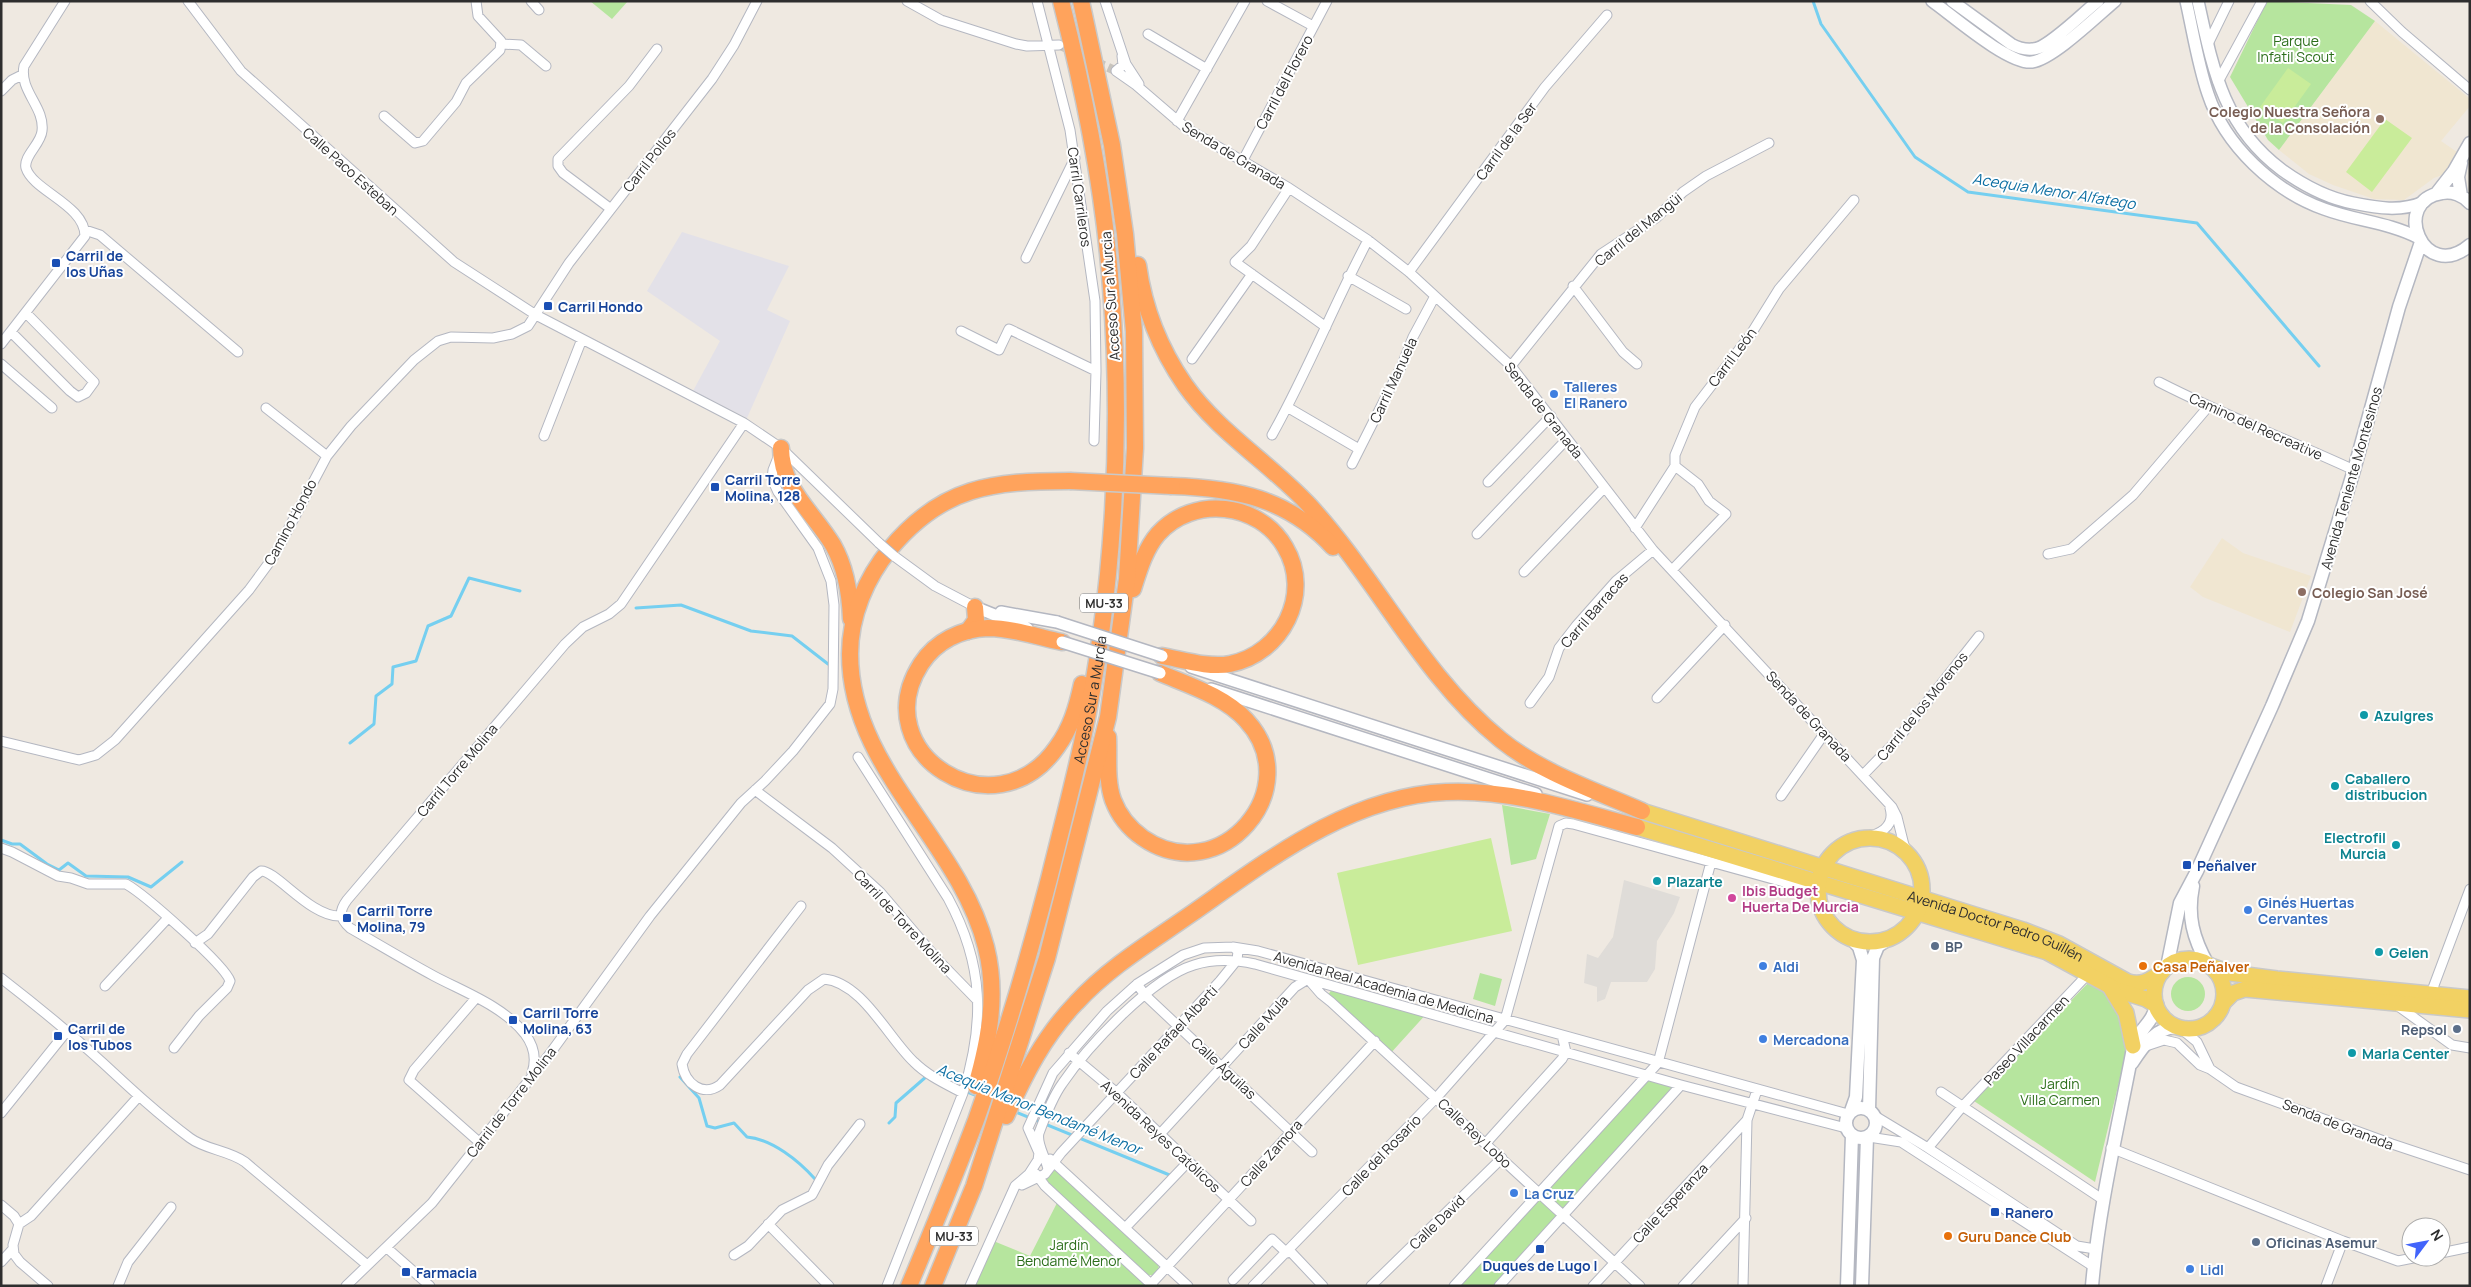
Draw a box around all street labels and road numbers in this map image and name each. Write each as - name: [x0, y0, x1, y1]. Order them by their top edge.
- street label: Carril del Florero: [1251, 31, 1317, 133]
- street label: Carril de la Ser: [1471, 98, 1541, 184]
- street label: Senda de Granada: [1179, 117, 1289, 193]
- street label: Calle Paco Esteban: [299, 123, 403, 219]
- street label: Carril Pollos: [618, 124, 680, 196]
- street label: Carril Carrileros: [1064, 146, 1096, 248]
- street label: Carril del Mangüi: [1590, 188, 1686, 270]
- street label: Acceso Sur a Murcia: [1096, 231, 1124, 361]
- street label: Carril León: [1704, 324, 1760, 390]
- street label: Carril Manuela: [1365, 334, 1421, 426]
- street label: Senda de Granada: [1500, 358, 1588, 462]
- street label: Avenida Teniente Montesinos: [2316, 384, 2386, 572]
- street label: Camino del Recreative: [2186, 388, 2326, 464]
- street label: Camino Hondo: [259, 476, 321, 568]
- street label: Carril Barracas: [1556, 568, 1632, 652]
- road number: MU-33: [1080, 594, 1128, 612]
- street label: Acceso Sur a Murcia: [1068, 634, 1110, 765]
- street label: Carril de los Morenos: [1872, 648, 1972, 764]
- street label: Senda de Granada: [1762, 667, 1856, 765]
- street label: Carril Torre Molina: [412, 719, 502, 821]
- street label: Carril de Torre Molina: [850, 865, 956, 977]
- street label: Avenida Doctor Pedro Guillén: [1906, 885, 2087, 965]
- street label: Avenida Real Academia de Medicina: [1272, 946, 1496, 1028]
- street label: Calle Rafael Alberti: [1125, 981, 1221, 1083]
- street label: Calle Mula: [1234, 991, 1292, 1053]
- street label: Paseo Villacarmen: [1979, 991, 2073, 1089]
- street label: Calle Águilas: [1187, 1033, 1261, 1103]
- street label: Carril de Torre Molina: [462, 1043, 560, 1161]
- street label: Avenida Reyes Católicos: [1097, 1076, 1225, 1196]
- street label: Calle Rey Lobo: [1434, 1094, 1516, 1172]
- street label: Senda de Granada: [2280, 1094, 2396, 1154]
- street label: Calle del Rosario: [1337, 1110, 1425, 1200]
- street label: Calle Zamora: [1236, 1115, 1306, 1191]
- street label: Calle Esperanza: [1628, 1159, 1712, 1247]
- street label: Calle David: [1405, 1191, 1469, 1253]
- road number: MU-33: [930, 1226, 978, 1246]

